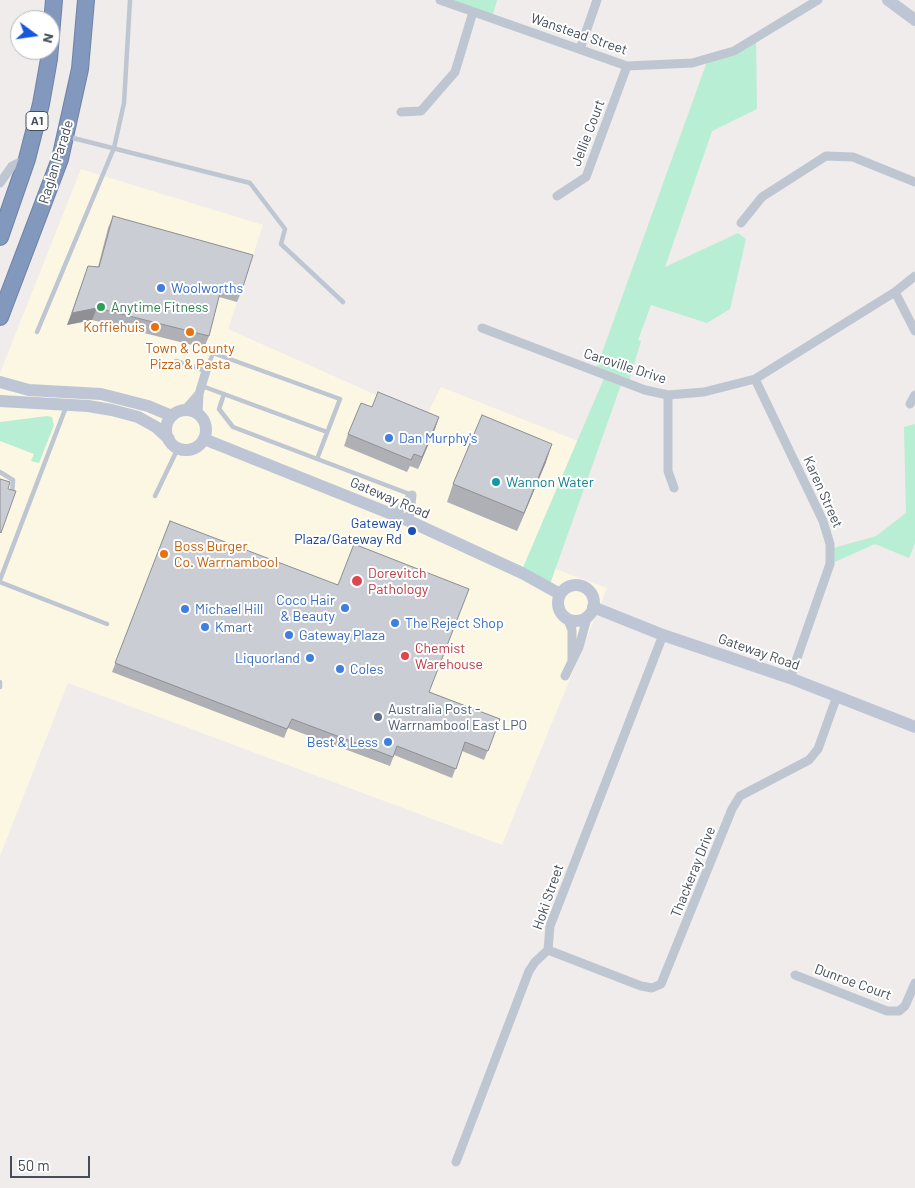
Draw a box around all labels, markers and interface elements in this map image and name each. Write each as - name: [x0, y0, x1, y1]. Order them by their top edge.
- north arrow: [10, 10, 60, 60]
- street label: Wanstead Street: [528, 10, 630, 58]
- text: N: [40, 32, 58, 45]
- street label: Jellie Court: [568, 97, 608, 169]
- road number: A1: [26, 112, 48, 130]
- street label: Raglan Parade: [35, 118, 77, 206]
- place label: Woolworths: [171, 280, 243, 296]
- marker: Woolworths: [155, 282, 167, 294]
- place label: Anytime Fitness: [111, 299, 208, 315]
- marker: Anytime Fitness: [95, 301, 107, 313]
- place label: Koffiehuis: [83, 319, 145, 335]
- marker: Koffiehuis: [149, 321, 161, 333]
- marker: Town & County Pizza & Pasta: [184, 326, 196, 338]
- place label: Town & County Pizza & Pasta: [145, 340, 235, 372]
- street label: Caroville Drive: [581, 345, 669, 387]
- place label: Dan Murphy's: [399, 430, 477, 446]
- marker: Dan Murphy's: [383, 432, 395, 444]
- street label: Karen Street: [800, 454, 846, 530]
- street label: Gateway Road: [348, 474, 432, 522]
- place label: Wannon Water: [506, 474, 594, 490]
- marker: Wannon Water: [490, 476, 502, 488]
- place label: Gateway Plaza/Gateway Rd: [294, 515, 402, 548]
- marker: Gateway Plaza/Gateway Rd: [406, 525, 418, 537]
- place label: Boss Burger Co. Warrnambool: [174, 538, 278, 570]
- marker: Boss Burger Co. Warrnambool: [158, 548, 170, 560]
- place label: Dorevitch Pathology: [368, 565, 428, 598]
- marker: Dorevitch Pathology: [350, 574, 364, 588]
- place label: Coco Hair & Beauty: [276, 592, 335, 624]
- place label: Michael Hill: [195, 601, 263, 617]
- marker: Coco Hair & Beauty: [339, 602, 351, 614]
- marker: Michael Hill: [179, 603, 191, 615]
- place label: The Reject Shop: [405, 615, 504, 631]
- marker: The Reject Shop: [389, 617, 401, 629]
- place label: Kmart: [215, 619, 253, 635]
- marker: Kmart: [199, 621, 211, 633]
- place label: Gateway Plaza: [299, 627, 385, 643]
- marker: Gateway Plaza: [283, 629, 295, 641]
- street label: Gateway Road: [716, 630, 802, 674]
- place label: Chemist Warehouse: [415, 640, 483, 672]
- place label: Liquorland: [235, 650, 300, 666]
- marker: Chemist Warehouse: [399, 650, 411, 662]
- marker: Liquorland: [304, 652, 316, 664]
- place label: Coles: [350, 661, 383, 677]
- marker: Coles: [334, 663, 346, 675]
- place label: Australia Post - Warrnambool East LPO: [388, 701, 527, 734]
- marker: Australia Post - Warrnambool East LPO: [372, 711, 384, 723]
- place label: Best & Less: [307, 734, 378, 750]
- marker: Best & Less: [382, 736, 394, 748]
- street label: Thackeray Drive: [667, 824, 719, 920]
- street label: Hoki Street: [529, 862, 567, 932]
- street label: Dunroe Court: [812, 960, 894, 1004]
- scale bar: [12, 1146, 92, 1178]
- text: 50 m: [18, 1156, 50, 1174]

